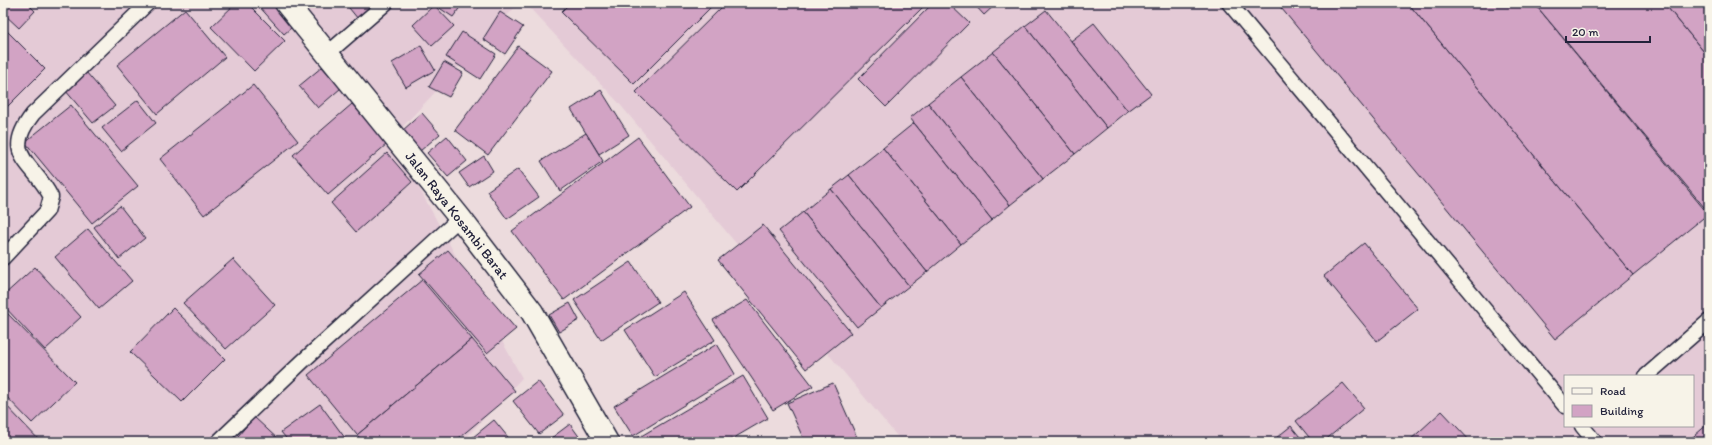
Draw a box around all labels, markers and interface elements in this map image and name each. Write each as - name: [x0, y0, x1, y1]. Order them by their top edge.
- scale bar: [1566, 18, 1650, 44]
- text: 20 m: [1572, 25, 1599, 39]
- street label: Jalan Raya Kosambi Barat: [402, 148, 512, 282]
- legend: [1564, 375, 1694, 427]
- text: Road: [1600, 384, 1626, 398]
- text: Building: [1600, 404, 1644, 418]

